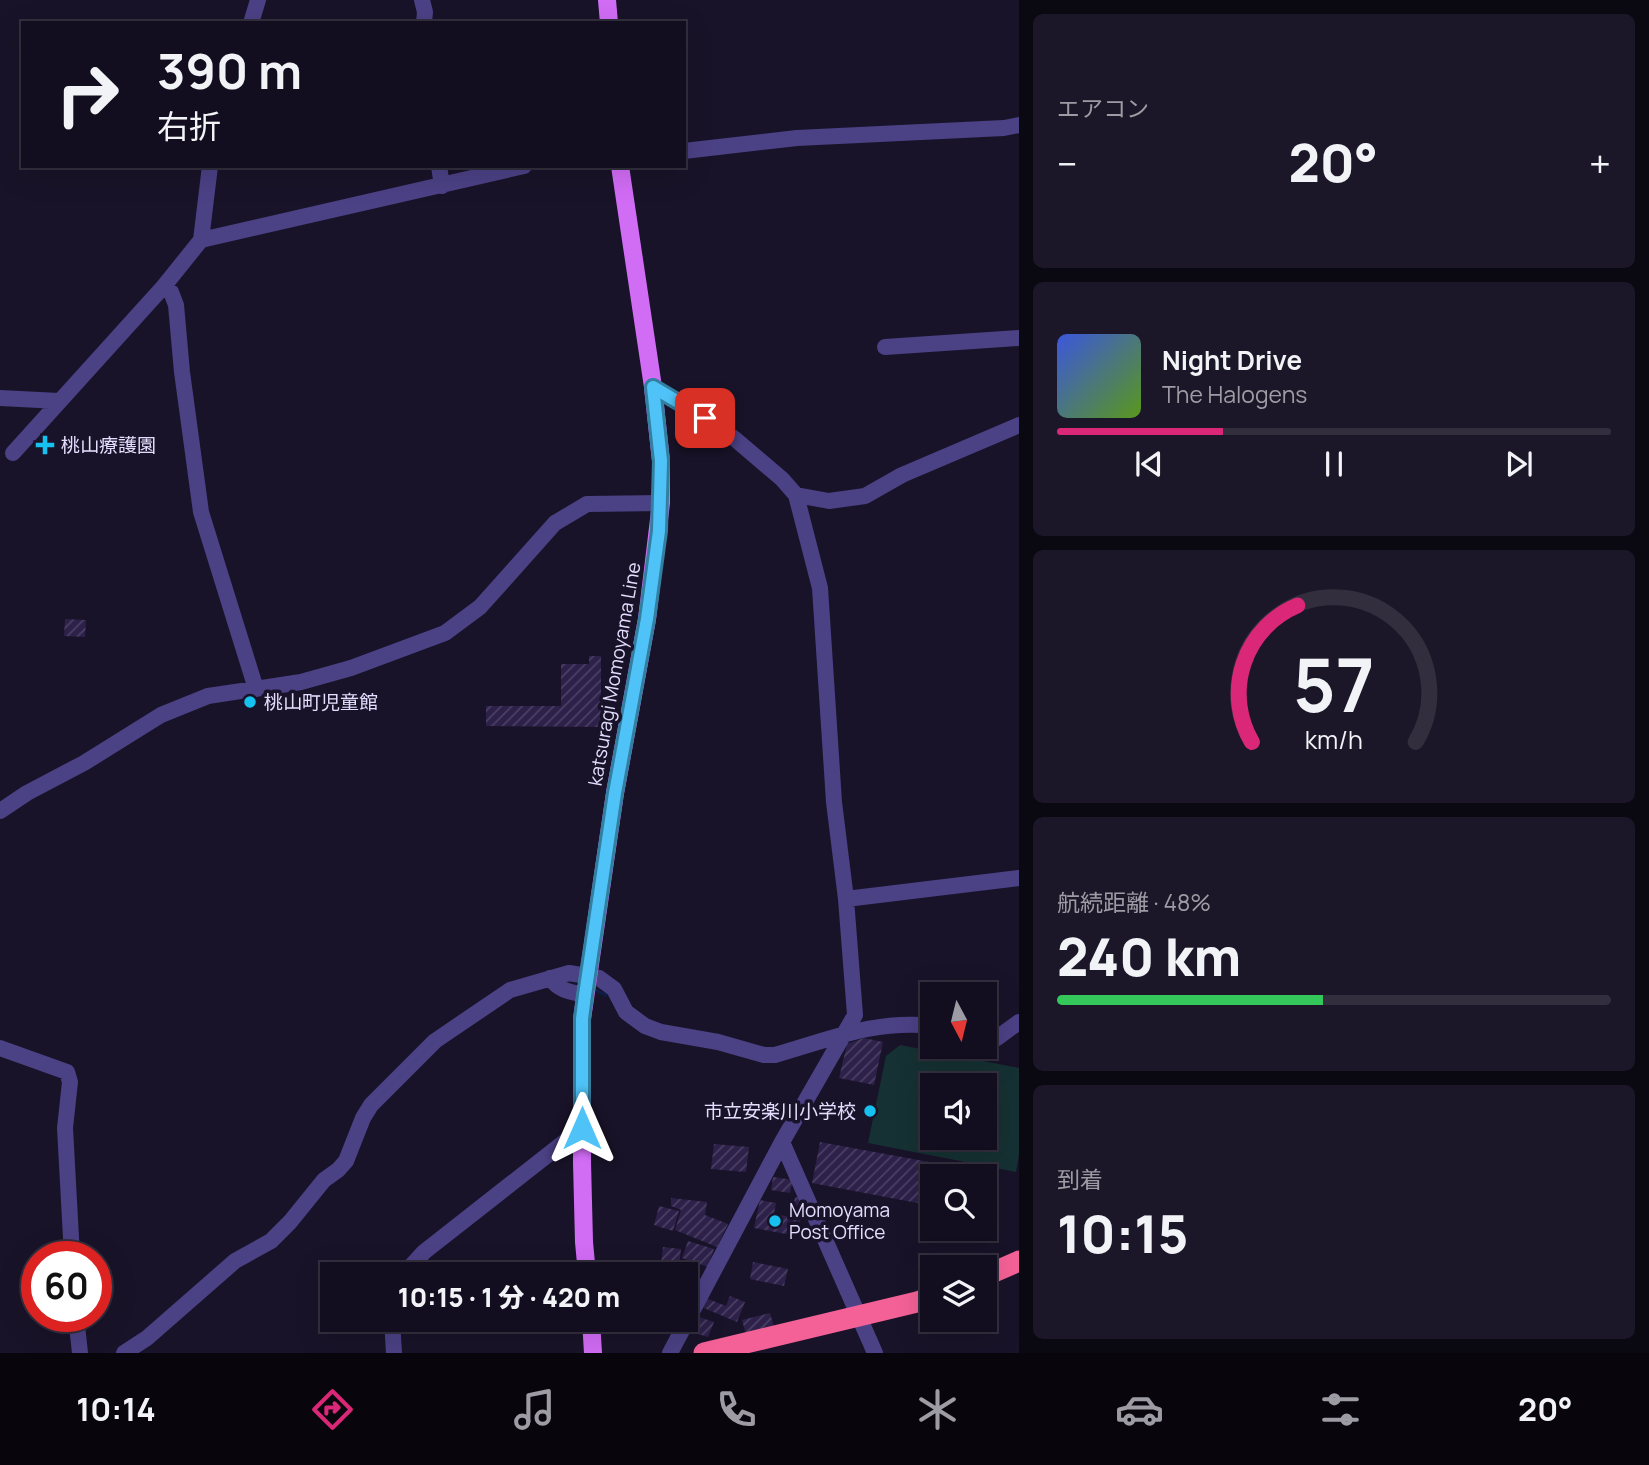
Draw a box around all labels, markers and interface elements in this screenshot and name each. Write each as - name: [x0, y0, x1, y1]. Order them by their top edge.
- text: 390 m: [157, 37, 302, 104]
- icon: right: [42, 49, 133, 140]
- text: エアコン: [1057, 92, 1149, 124]
- text: 右折: [157, 104, 221, 148]
- text: 20°: [1288, 127, 1378, 198]
- text: −: [1057, 137, 1078, 189]
- text: +: [1589, 137, 1611, 189]
- text: Night Drive: [1162, 342, 1302, 378]
- text: The Halogens: [1162, 378, 1307, 410]
- pin: [675, 388, 735, 448]
- icon: arrive: [686, 399, 724, 437]
- place label: 桃山療護園: [61, 432, 156, 458]
- marker: 桃山療護園: [35, 435, 55, 455]
- icon: previous: [1130, 445, 1168, 483]
- icon: pause: [1315, 445, 1353, 483]
- icon: next: [1500, 445, 1538, 483]
- street label: katsuragi Momoyama Line: [582, 560, 646, 788]
- text: 57: [1293, 635, 1375, 735]
- place label: 桃山町児童館: [264, 689, 378, 715]
- marker: 桃山町児童館: [242, 694, 258, 710]
- text: km/h: [1305, 722, 1363, 757]
- text: 航続距離 · 48%: [1057, 886, 1211, 918]
- text: 240 km: [1057, 921, 1241, 992]
- north arrow: [920, 982, 998, 1059]
- map controls: [920, 982, 997, 1332]
- button: sound: [920, 1073, 997, 1150]
- position arrow: [545, 1091, 619, 1165]
- place label: 市立安楽川小学校: [704, 1098, 856, 1124]
- marker: 市立安楽川小学校: [862, 1103, 878, 1119]
- text: 到着: [1057, 1163, 1103, 1195]
- button: search: [920, 1164, 997, 1241]
- place label: Momoyama Post Office: [789, 1197, 890, 1245]
- text: 10:15: [1057, 1198, 1188, 1269]
- marker: Momoyama Post Office: [767, 1213, 783, 1229]
- speed limit sign: 60: [21, 1241, 112, 1332]
- button: layers: [920, 1255, 997, 1332]
- text: 10:15 · 1 分 · 420 m: [398, 1279, 620, 1315]
- icon: directions: [308, 1385, 357, 1434]
- icon: music: [510, 1385, 559, 1434]
- icon: phone: [712, 1385, 761, 1434]
- icon: climate: [913, 1385, 962, 1434]
- icon: car: [1115, 1385, 1164, 1434]
- icon: filters: [1316, 1385, 1365, 1434]
- text: 10:14: [76, 1387, 156, 1431]
- text: 20°: [1518, 1387, 1573, 1431]

